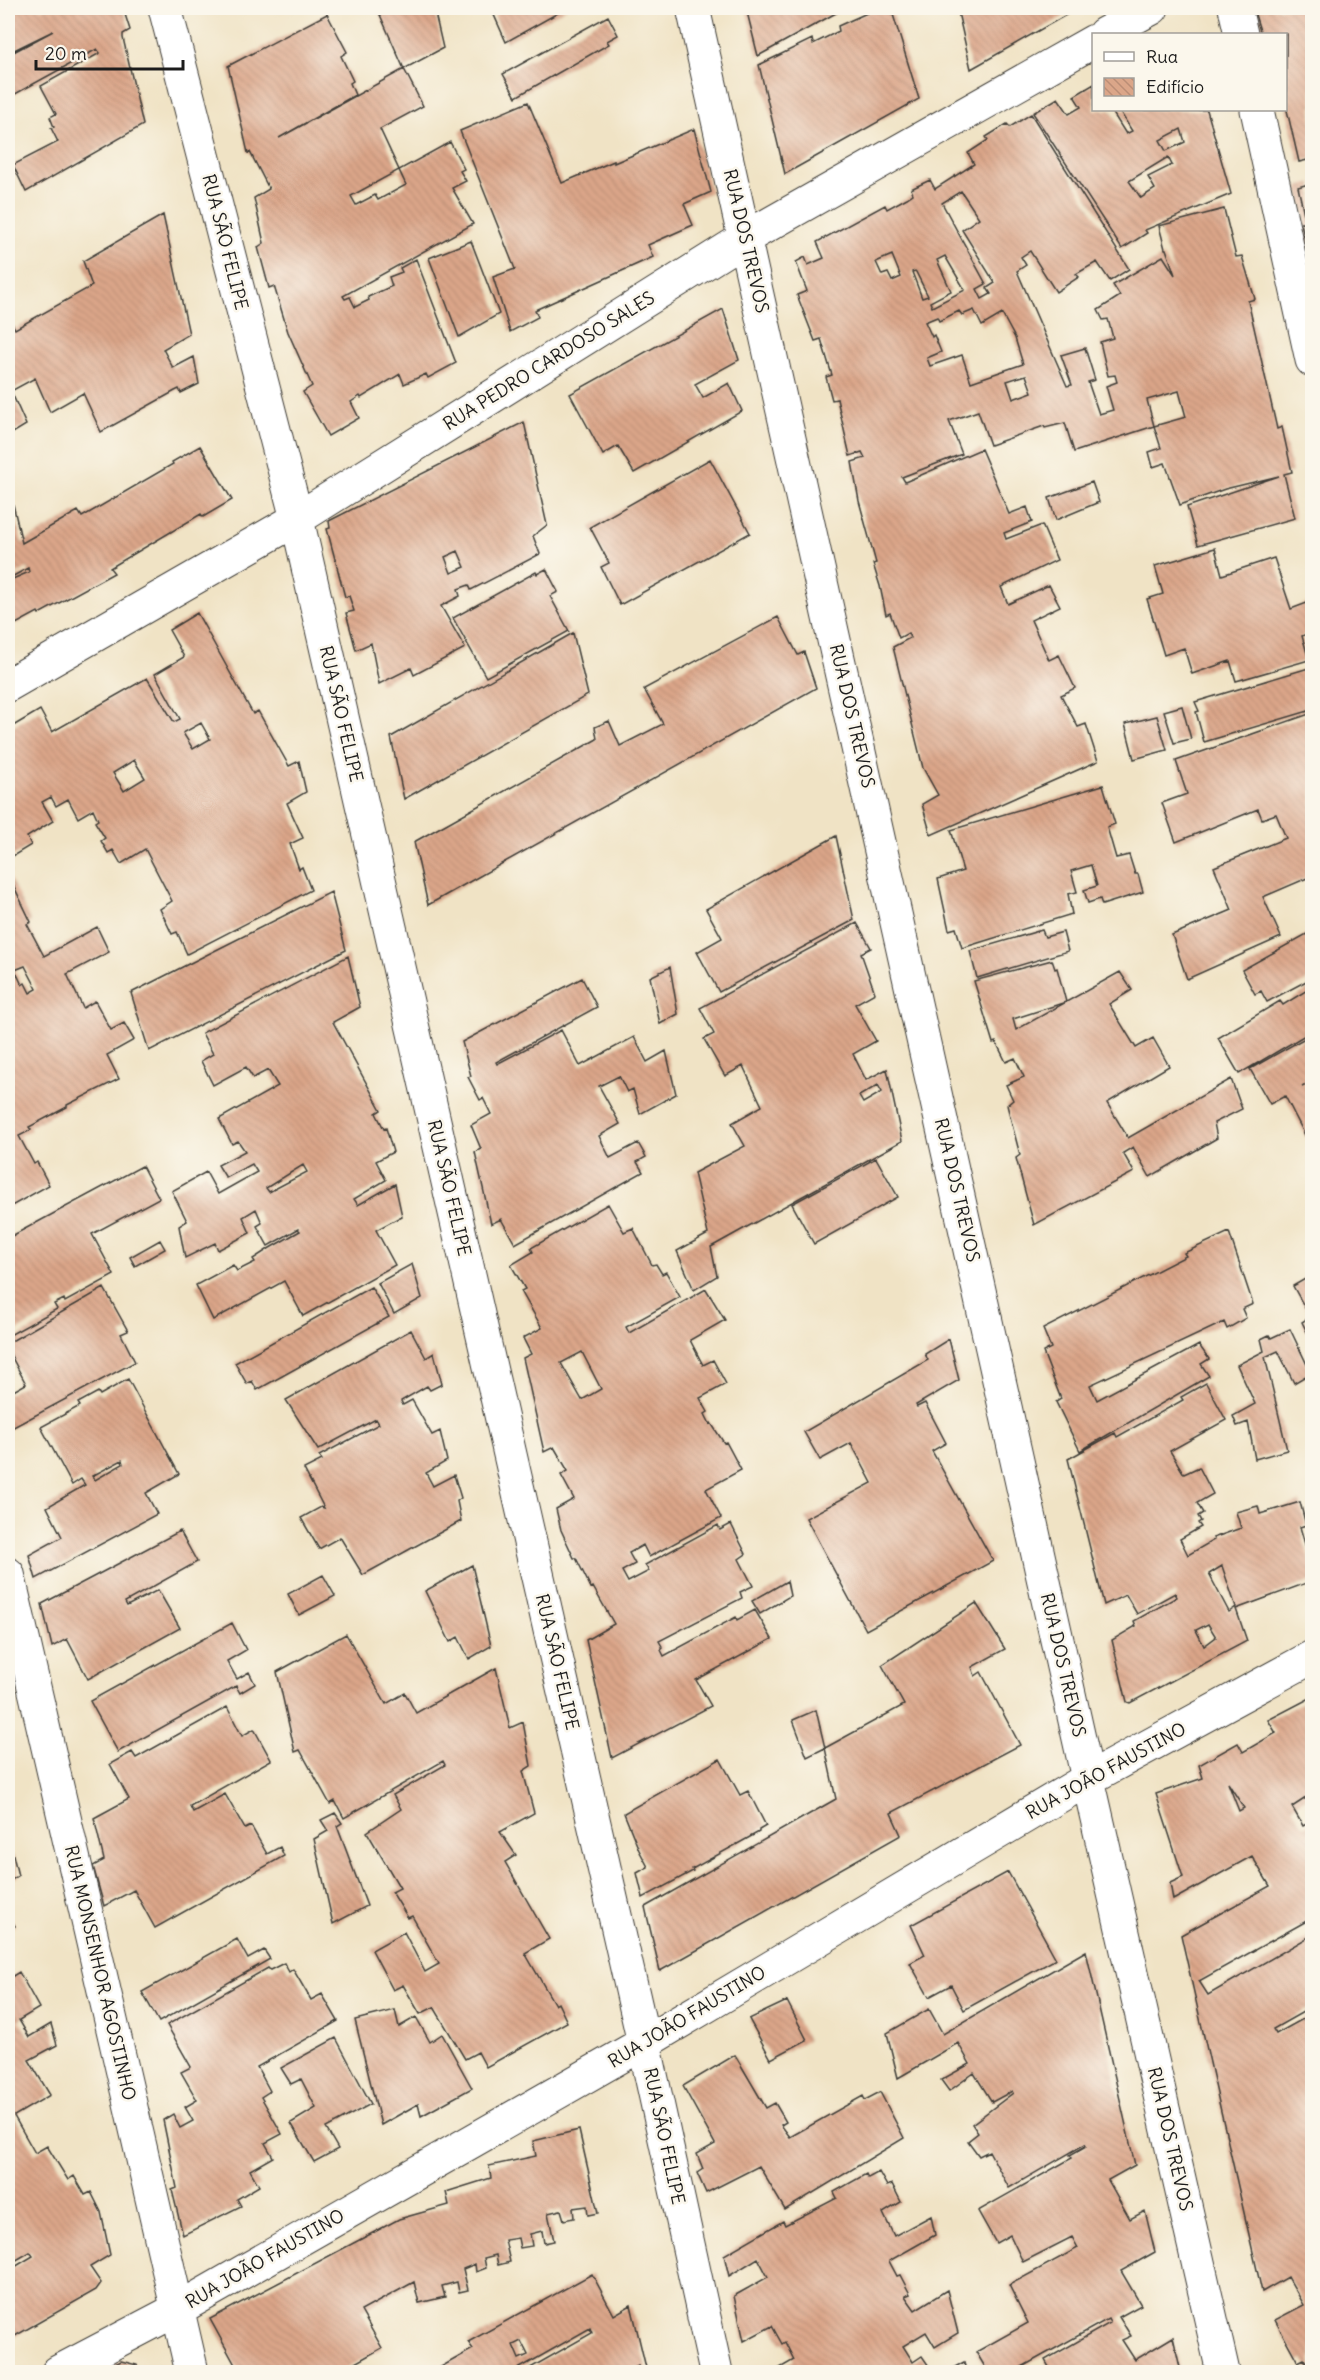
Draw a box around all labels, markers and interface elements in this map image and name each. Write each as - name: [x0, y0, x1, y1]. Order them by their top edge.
- scale bar: [36, 33, 183, 71]
- legend: [1092, 33, 1287, 111]
- text: 20 m: [45, 42, 87, 65]
- text: Rua: [1146, 45, 1178, 68]
- text: Edifício: [1146, 75, 1204, 98]
- street label: RUA DOS TREVOS: [719, 167, 774, 315]
- street label: RUA SÃO FELIPE: [197, 172, 253, 312]
- street label: RUA PEDRO CARDOSO SALES: [439, 286, 659, 435]
- street label: RUA DOS TREVOS: [825, 642, 880, 790]
- street label: RUA SÃO FELIPE: [315, 643, 368, 784]
- street label: RUA DOS TREVOS: [930, 1116, 985, 1264]
- street label: RUA SÃO FELIPE: [423, 1117, 476, 1258]
- street label: RUA SÃO FELIPE: [531, 1591, 584, 1732]
- street label: RUA DOS TREVOS: [1036, 1591, 1091, 1739]
- street label: RUA JOÃO FAUSTINO: [1022, 1717, 1190, 1824]
- street label: RUA MONSENHOR AGOSTINHO: [60, 1843, 141, 2103]
- street label: RUA JOÃO FAUSTINO: [604, 1960, 770, 2073]
- street label: RUA SÃO FELIPE: [639, 2065, 690, 2206]
- street label: RUA DOS TREVOS: [1143, 2065, 1198, 2213]
- street label: RUA JOÃO FAUSTINO: [181, 2204, 348, 2313]

